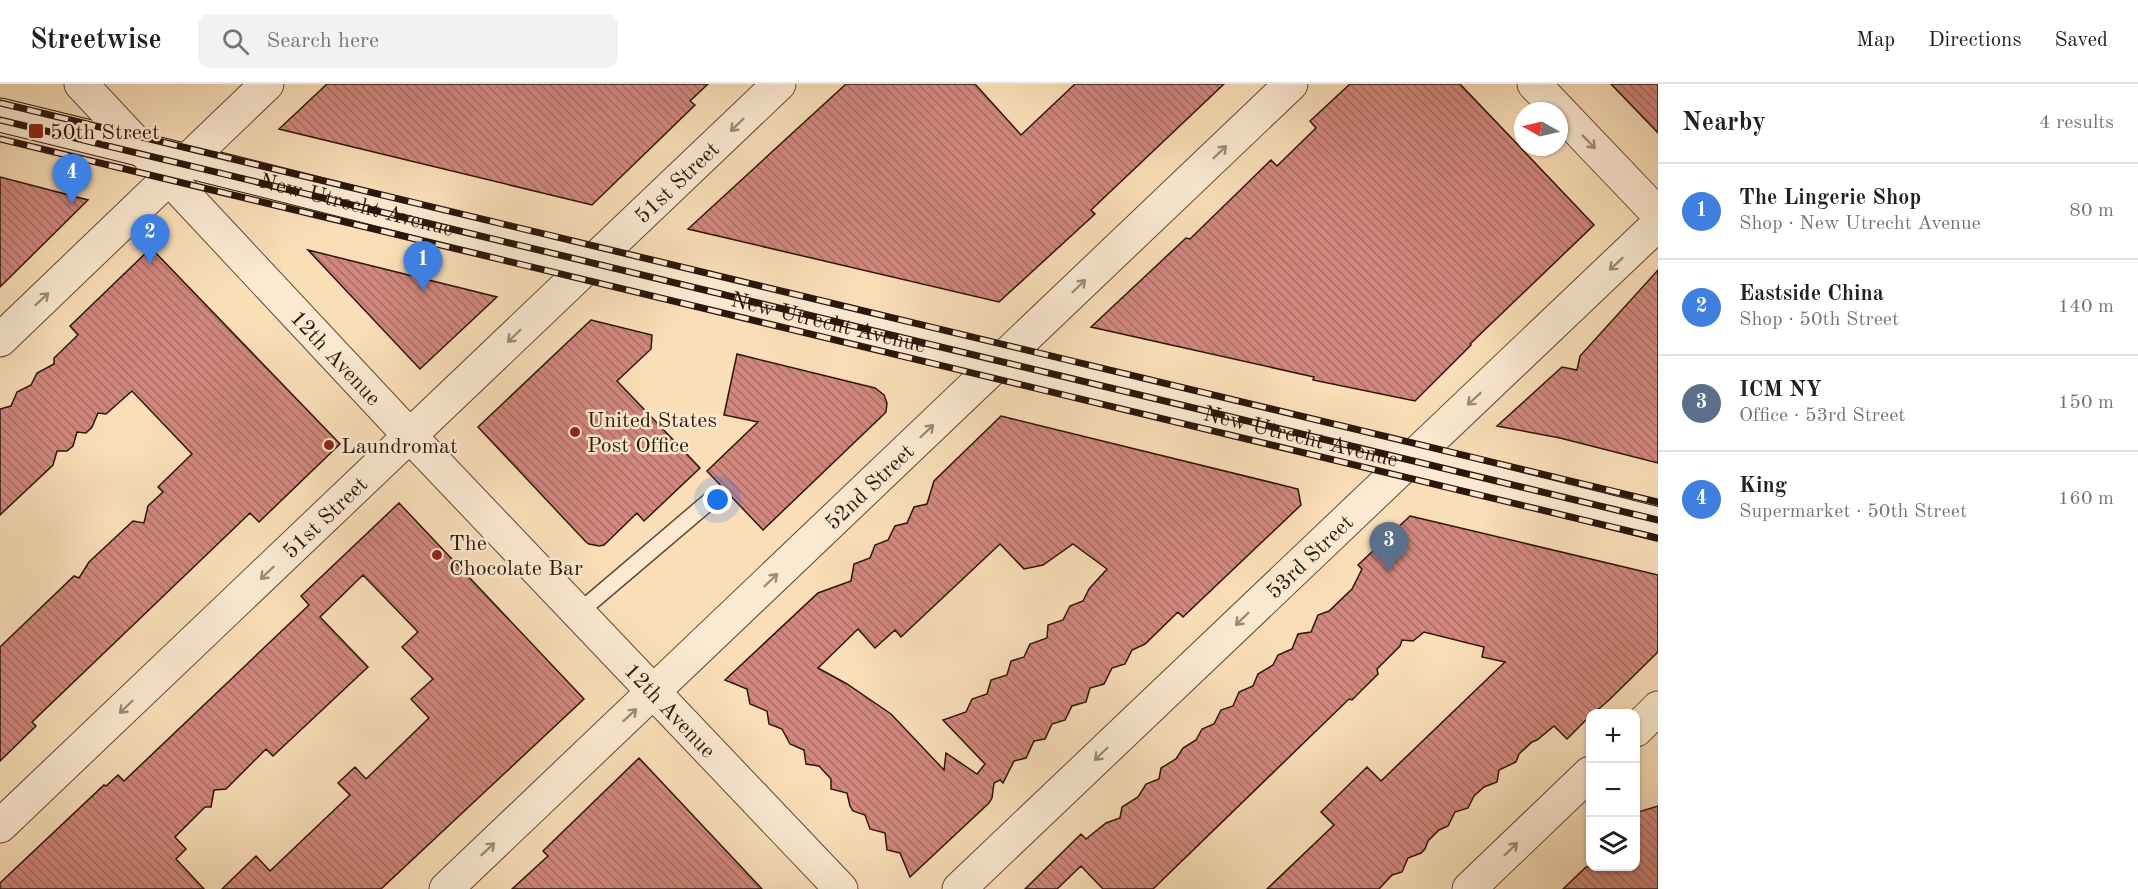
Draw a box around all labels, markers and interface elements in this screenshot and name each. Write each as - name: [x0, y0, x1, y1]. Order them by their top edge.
- search box: [198, 14, 618, 68]
- icon: search: [219, 25, 252, 58]
- text: Streetwise: [30, 27, 162, 55]
- text: Search here: [267, 30, 379, 52]
- text: Map: [1856, 30, 1895, 51]
- text: Directions: [1928, 30, 2022, 51]
- text: Saved: [2055, 30, 2108, 51]
- north arrow: [1514, 102, 1568, 156]
- text: Nearby: [1682, 110, 1766, 136]
- text: 4 results: [2039, 113, 2114, 133]
- one-way arrow: [730, 117, 745, 132]
- marker: 50th Street: [27, 122, 45, 140]
- place label: 50th Street: [50, 122, 160, 144]
- one-way arrow: [1582, 134, 1596, 149]
- street label: 51st Street: [631, 138, 724, 228]
- one-way arrow: [1212, 145, 1227, 159]
- pin: 4: [52, 154, 92, 204]
- street label: New Utrecht Avenue: [257, 171, 456, 241]
- text: The Lingerie Shop: [1739, 187, 1921, 209]
- text: 1: [1696, 201, 1707, 221]
- text: 80 m: [2069, 201, 2114, 221]
- pin: 2: [130, 214, 170, 264]
- text: Shop · New Utrecht Avenue: [1739, 214, 1981, 234]
- pin: 1: [404, 242, 442, 291]
- one-way arrow: [1608, 257, 1623, 272]
- one-way arrow: [1071, 279, 1086, 293]
- text: Eastside China: [1739, 283, 1884, 305]
- street label: New Utrecht Avenue: [729, 289, 928, 358]
- one-way arrow: [35, 292, 50, 307]
- text: 2: [1696, 297, 1707, 317]
- text: 140 m: [2058, 297, 2114, 317]
- street label: 12th Avenue: [285, 307, 384, 410]
- text: Shop · 50th Street: [1739, 310, 1899, 330]
- one-way arrow: [507, 329, 522, 344]
- text: ICM NY: [1739, 379, 1822, 401]
- one-way arrow: [1467, 391, 1482, 406]
- text: 3: [1696, 393, 1707, 413]
- text: 150 m: [2058, 393, 2114, 413]
- street label: New Utrecht Avenue: [1201, 403, 1400, 472]
- text: Office · 53rd Street: [1739, 406, 1905, 426]
- place label: United States Post Office: [587, 410, 717, 457]
- one-way arrow: [919, 424, 934, 438]
- marker: United States Post Office: [568, 425, 582, 439]
- place label: Laundromat: [341, 436, 458, 458]
- marker: Laundromat: [322, 438, 336, 452]
- street label: 52nd Street: [822, 441, 919, 535]
- street label: 51st Street: [279, 473, 372, 563]
- text: King: [1739, 475, 1787, 497]
- your location: [703, 485, 732, 514]
- text: 4: [1696, 489, 1707, 509]
- text: 160 m: [2058, 489, 2114, 509]
- text: Supermarket · 50th Street: [1739, 502, 1967, 522]
- street label: 53rd Street: [1263, 511, 1358, 604]
- pin: 3: [1370, 522, 1408, 572]
- place label: The Chocolate Bar: [449, 533, 583, 580]
- marker: The Chocolate Bar: [430, 548, 444, 562]
- one-way arrow: [260, 565, 275, 580]
- one-way arrow: [763, 573, 778, 587]
- one-way arrow: [1235, 612, 1250, 626]
- street label: 12th Avenue: [619, 660, 719, 763]
- one-way arrow: [118, 700, 133, 714]
- one-way arrow: [622, 708, 637, 722]
- map controls: [1586, 709, 1640, 871]
- button: +: [1586, 709, 1640, 763]
- one-way arrow: [1093, 746, 1108, 761]
- button: −: [1586, 763, 1640, 817]
- button: layers: [1586, 817, 1640, 871]
- one-way arrow: [481, 842, 496, 856]
- one-way arrow: [1503, 842, 1518, 856]

